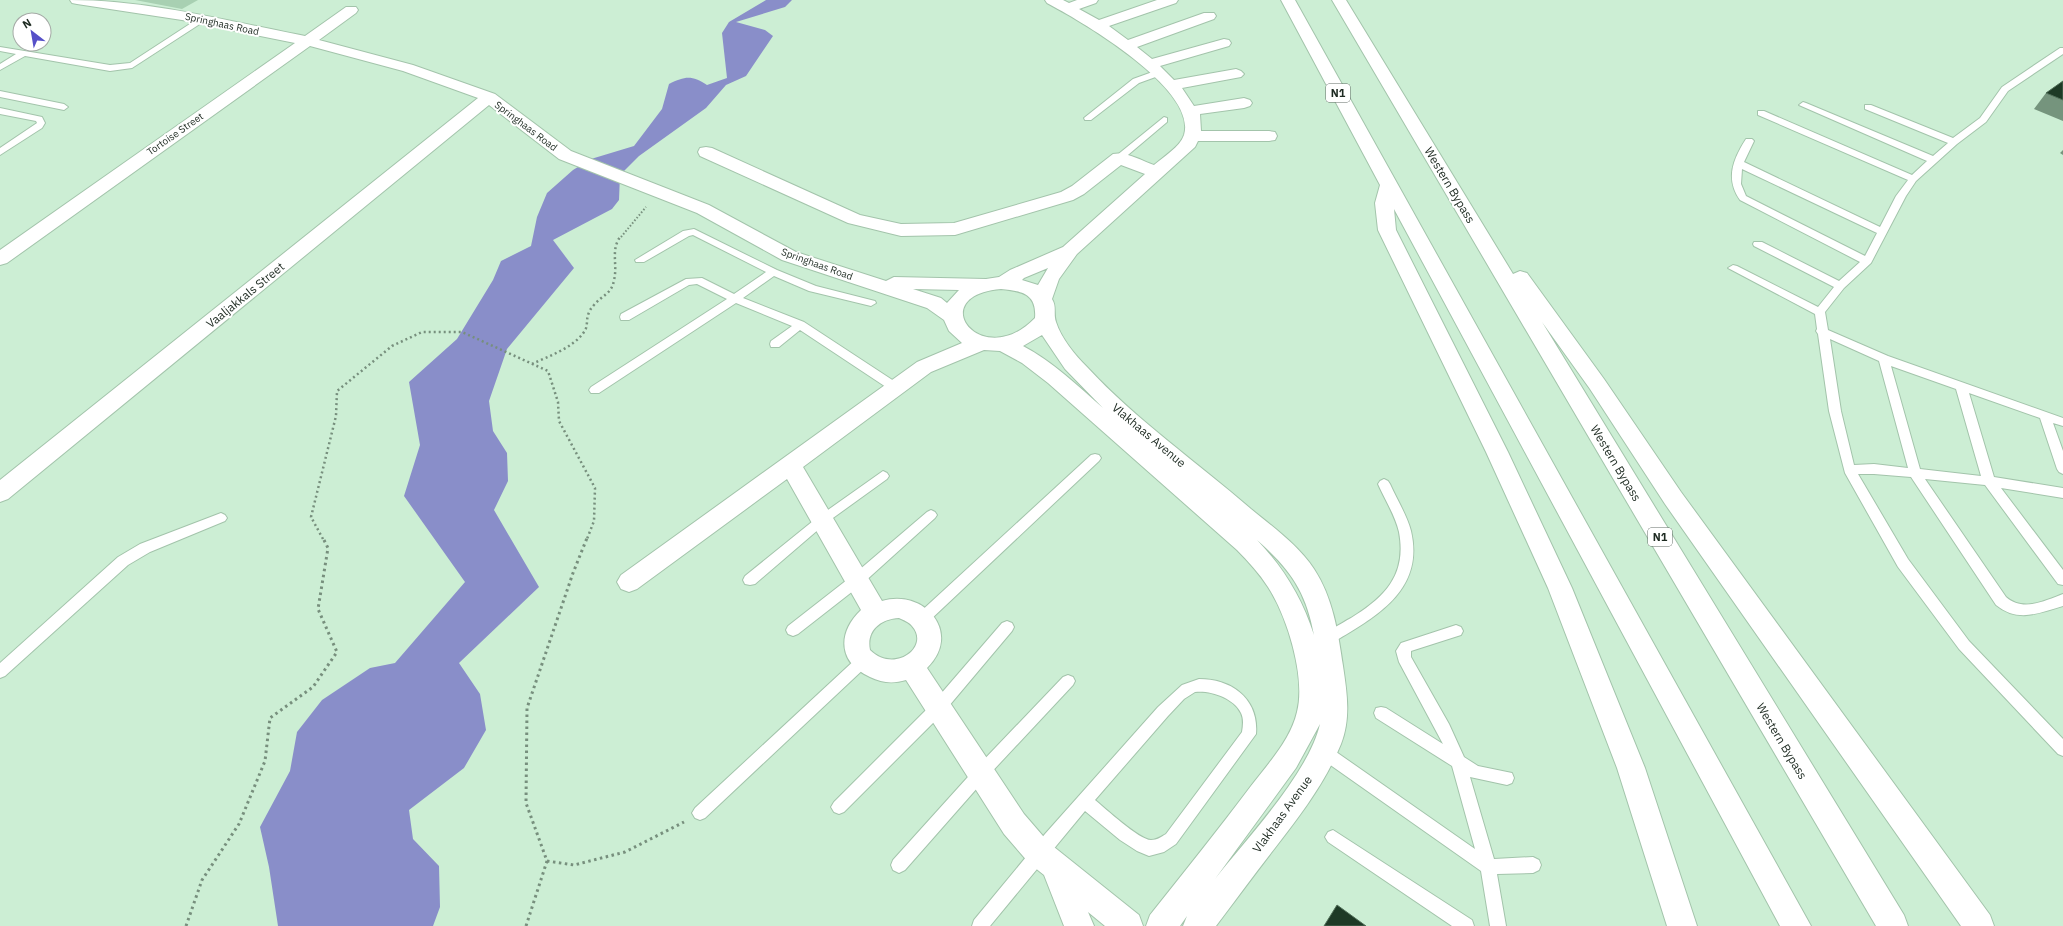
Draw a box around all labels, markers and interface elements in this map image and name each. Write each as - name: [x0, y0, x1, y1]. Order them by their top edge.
- street label: Springhaas Road: [184, 10, 260, 38]
- north arrow: [12, 12, 52, 52]
- text: N: [20, 15, 34, 31]
- road number: N1: [1326, 84, 1350, 102]
- street label: Springhaas Road: [492, 98, 560, 154]
- street label: Tortoise Street: [144, 109, 206, 158]
- street label: Western Bypass: [1421, 144, 1479, 226]
- street label: Springhaas Road: [779, 245, 855, 283]
- street label: Vaaljakkals Street: [203, 259, 287, 331]
- street label: Vlakhaas Avenue: [1109, 400, 1189, 470]
- street label: Western Bypass: [1587, 422, 1645, 504]
- road number: N1: [1648, 528, 1672, 546]
- street label: Western Bypass: [1753, 700, 1811, 782]
- street label: Vlakhaas Avenue: [1249, 772, 1315, 855]

